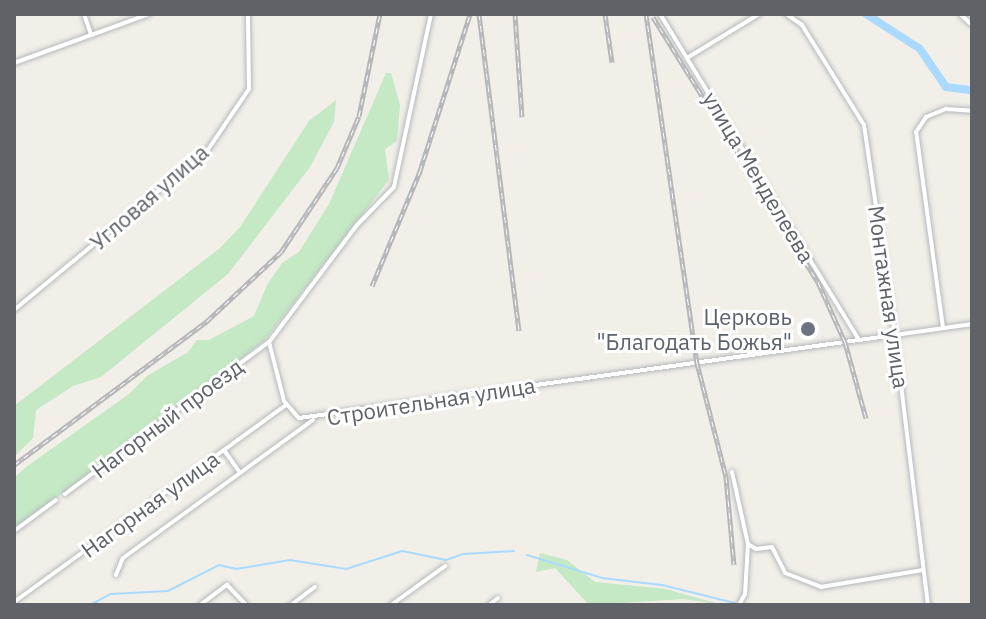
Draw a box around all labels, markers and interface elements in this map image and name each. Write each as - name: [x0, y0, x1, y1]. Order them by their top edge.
- street label: улица Менделеева: [698, 87, 820, 267]
- street label: Угловая улица: [85, 139, 213, 255]
- street label: Монтажная улица: [863, 204, 915, 390]
- place label: Церковь "Благодать Божья": [596, 303, 792, 354]
- marker: Церковь "Благодать Божья": [799, 320, 817, 338]
- street label: Нагорный проезд: [86, 353, 248, 483]
- street label: Строительная улица: [325, 371, 537, 431]
- street label: Нагорная улица: [76, 445, 224, 563]

